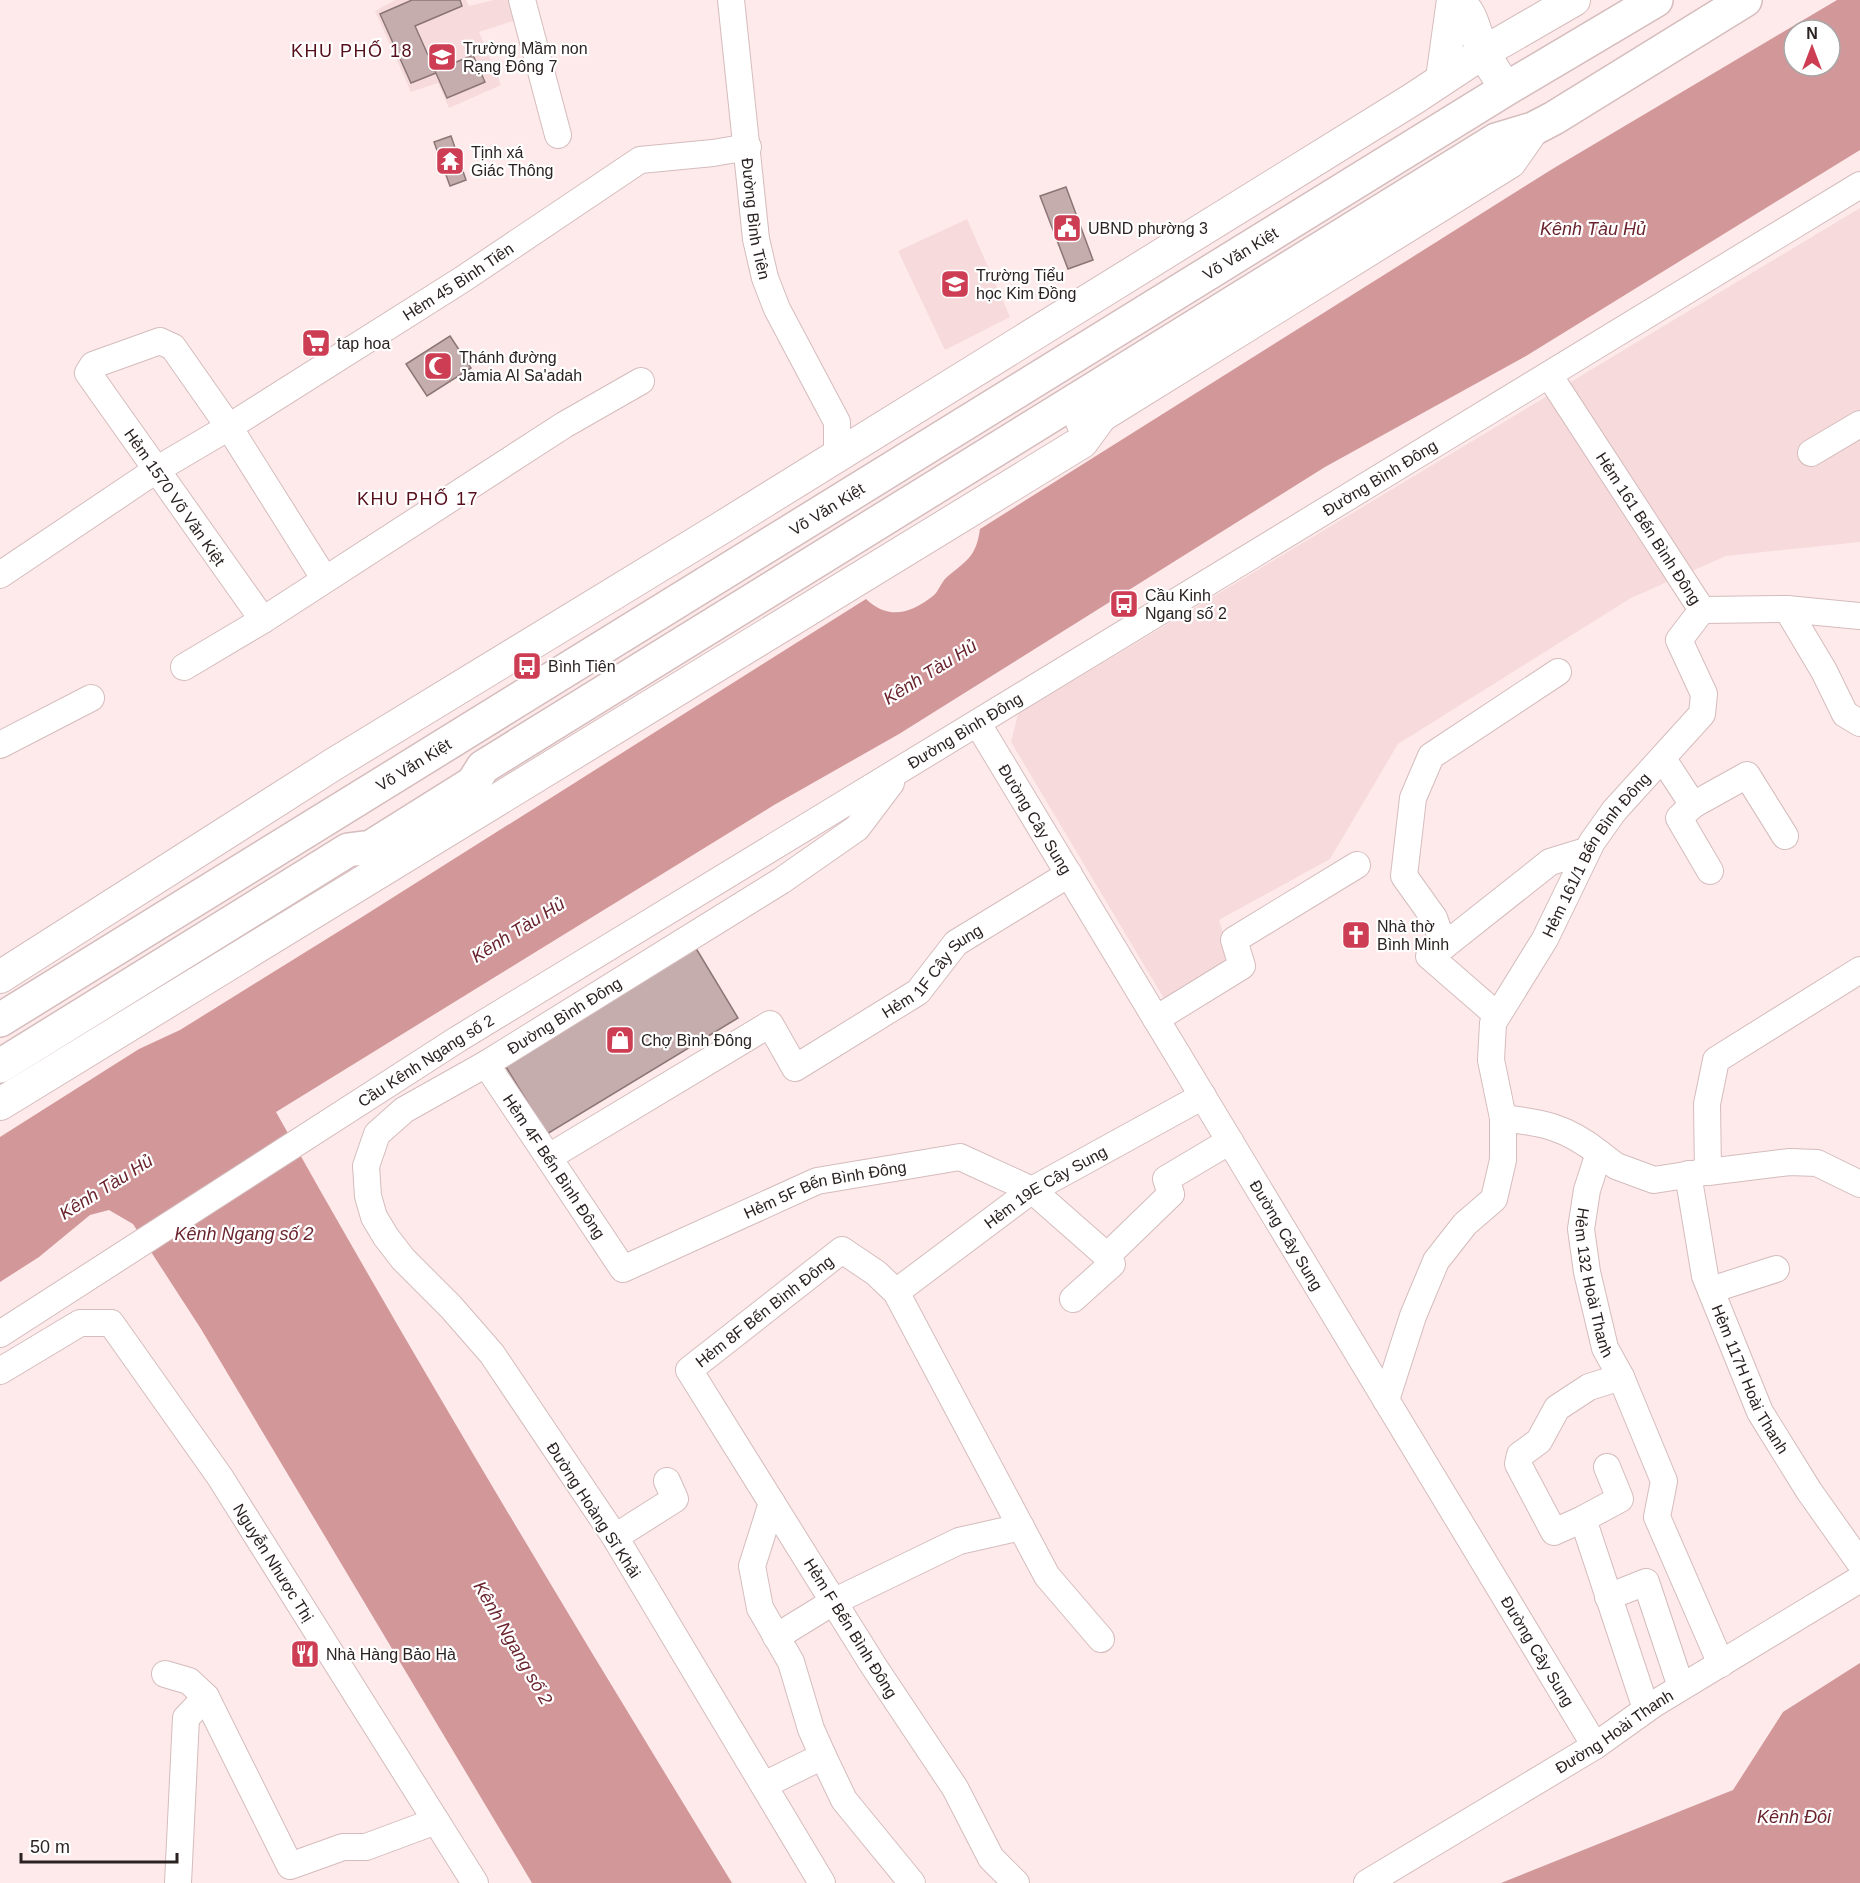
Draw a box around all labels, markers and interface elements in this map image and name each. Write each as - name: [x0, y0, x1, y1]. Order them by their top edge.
- north arrow: [1782, 18, 1842, 78]
- text: N: [1806, 25, 1818, 42]
- district label: KHU PHỐ 18: [291, 40, 413, 61]
- place label: Trường Mầm non Rạng Đông 7: [463, 40, 588, 75]
- school or university icon: Trường Mầm non Rạng Đông 7: [426, 41, 458, 73]
- place label: Tịnh xá Giác Thông: [471, 144, 553, 179]
- temple icon: Tịnh xá Giác Thông: [434, 145, 466, 177]
- street label: Đường Bình Tiên: [739, 157, 773, 281]
- public building icon: UBND phường 3: [1051, 212, 1083, 244]
- water label: Kênh Tàu Hủ: [1540, 219, 1646, 239]
- place label: UBND phường 3: [1088, 220, 1208, 237]
- street label: Võ Văn Kiệt: [1200, 224, 1281, 283]
- street label: Hẻm 45 Bình Tiên: [400, 240, 517, 324]
- place label: Trường Tiểu học Kim Đồng: [976, 267, 1077, 302]
- school or university icon: Trường Tiểu học Kim Đồng: [939, 268, 971, 300]
- supermarket icon: tap hoa: [300, 327, 332, 359]
- place label: tap hoa: [337, 335, 390, 352]
- place label: Thánh đường Jamia Al Sa'adah: [459, 349, 582, 384]
- mosque icon: Thánh đường Jamia Al Sa'adah: [422, 350, 454, 382]
- street label: Hẻm 1570 Võ Văn Kiệt: [121, 426, 229, 569]
- street label: Đường Bình Đông: [1320, 437, 1440, 519]
- street label: Hẻm 161 Bến Bình Đông: [1593, 449, 1704, 608]
- street label: Võ Văn Kiệt: [787, 480, 868, 539]
- district label: KHU PHỐ 17: [357, 488, 479, 509]
- place label: Cầu Kinh Ngang số 2: [1145, 587, 1227, 622]
- bus stop icon: Cầu Kinh Ngang số 2: [1108, 588, 1140, 620]
- water label: Kênh Tàu Hủ: [880, 635, 980, 709]
- bus stop icon: Bình Tiên: [511, 650, 543, 682]
- place label: Bình Tiên: [548, 658, 616, 675]
- street label: Đường Bình Đông: [905, 690, 1025, 772]
- street label: Võ Văn Kiệt: [373, 735, 455, 794]
- street label: Đường Cây Sung: [995, 761, 1075, 877]
- street label: Hẻm 161/1 Bến Bình Đông: [1539, 769, 1653, 940]
- water label: Kênh Tàu Hủ: [468, 893, 568, 967]
- place label: Nhà thờ Bình Minh: [1377, 918, 1449, 953]
- church icon: Nhà thờ Bình Minh: [1340, 919, 1372, 951]
- street label: Hẻm 1F Cây Sung: [879, 921, 985, 1021]
- street label: Đường Bình Đông: [504, 974, 624, 1058]
- street label: Cầu Kênh Ngang số 2: [355, 1011, 497, 1110]
- shop icon: Chợ Bình Đông: [604, 1024, 636, 1056]
- place label: Chợ Bình Đông: [641, 1032, 752, 1049]
- street label: Hẻm 4F Bến Bình Đông: [500, 1091, 608, 1242]
- street label: Hẻm 19E Cây Sung: [981, 1143, 1110, 1232]
- water label: Kênh Tàu Hủ: [56, 1150, 156, 1224]
- street label: Hẻm 5F Bến Bình Đông: [741, 1158, 908, 1222]
- street label: Đường Cây Sung: [1246, 1177, 1326, 1293]
- street label: Hẻm 132 Hoài Thanh: [1572, 1206, 1616, 1360]
- water label: Kênh Ngang số 2: [174, 1224, 314, 1244]
- street label: Hẻm 8F Bến Bình Đông: [692, 1252, 837, 1371]
- street label: Hẻm 117H Hoài Thanh: [1708, 1302, 1792, 1457]
- street label: Đường Hoàng Sĩ Khải: [543, 1439, 644, 1581]
- street label: Nguyễn Nhược Thị: [230, 1501, 317, 1625]
- street label: Hẻm F Bến Bình Đông: [801, 1556, 900, 1701]
- water label: Kênh Ngang số 2: [470, 1578, 556, 1708]
- street label: Đường Cây Sung: [1498, 1593, 1577, 1709]
- restaurant icon: Nhà Hàng Bảo Hà: [289, 1638, 321, 1670]
- place label: Nhà Hàng Bảo Hà: [326, 1646, 456, 1663]
- street label: Đường Hoài Thanh: [1553, 1687, 1676, 1777]
- water label: Kênh Đôi: [1757, 1807, 1832, 1827]
- scale bar: [21, 1826, 177, 1864]
- text: 50 m: [30, 1837, 70, 1857]

